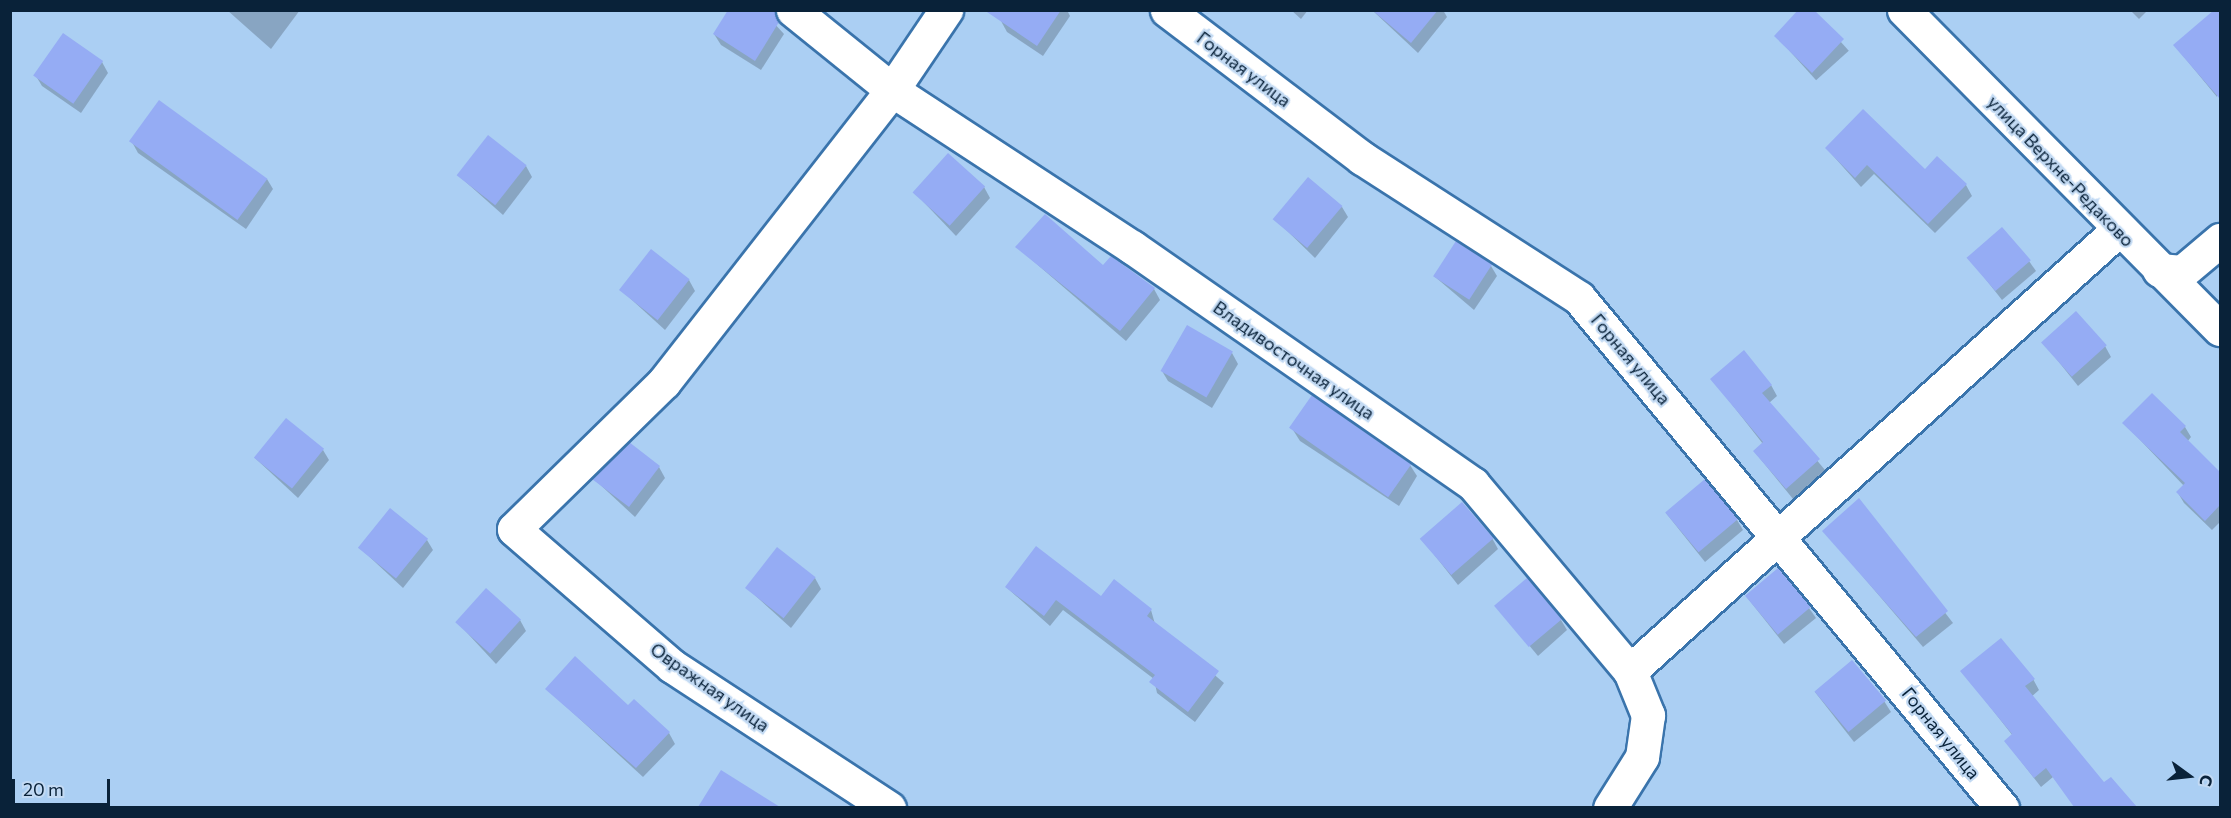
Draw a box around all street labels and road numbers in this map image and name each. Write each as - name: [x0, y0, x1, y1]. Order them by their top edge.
- street label: Горная улица: [1193, 27, 1295, 111]
- street label: улица Верхне-Редаково: [1983, 91, 2139, 251]
- street label: Владивосточная улица: [1209, 296, 1379, 424]
- street label: Горная улица: [1587, 309, 1675, 409]
- street label: Овражная улица: [646, 638, 774, 736]
- street label: Горная улица: [1897, 683, 1985, 783]

